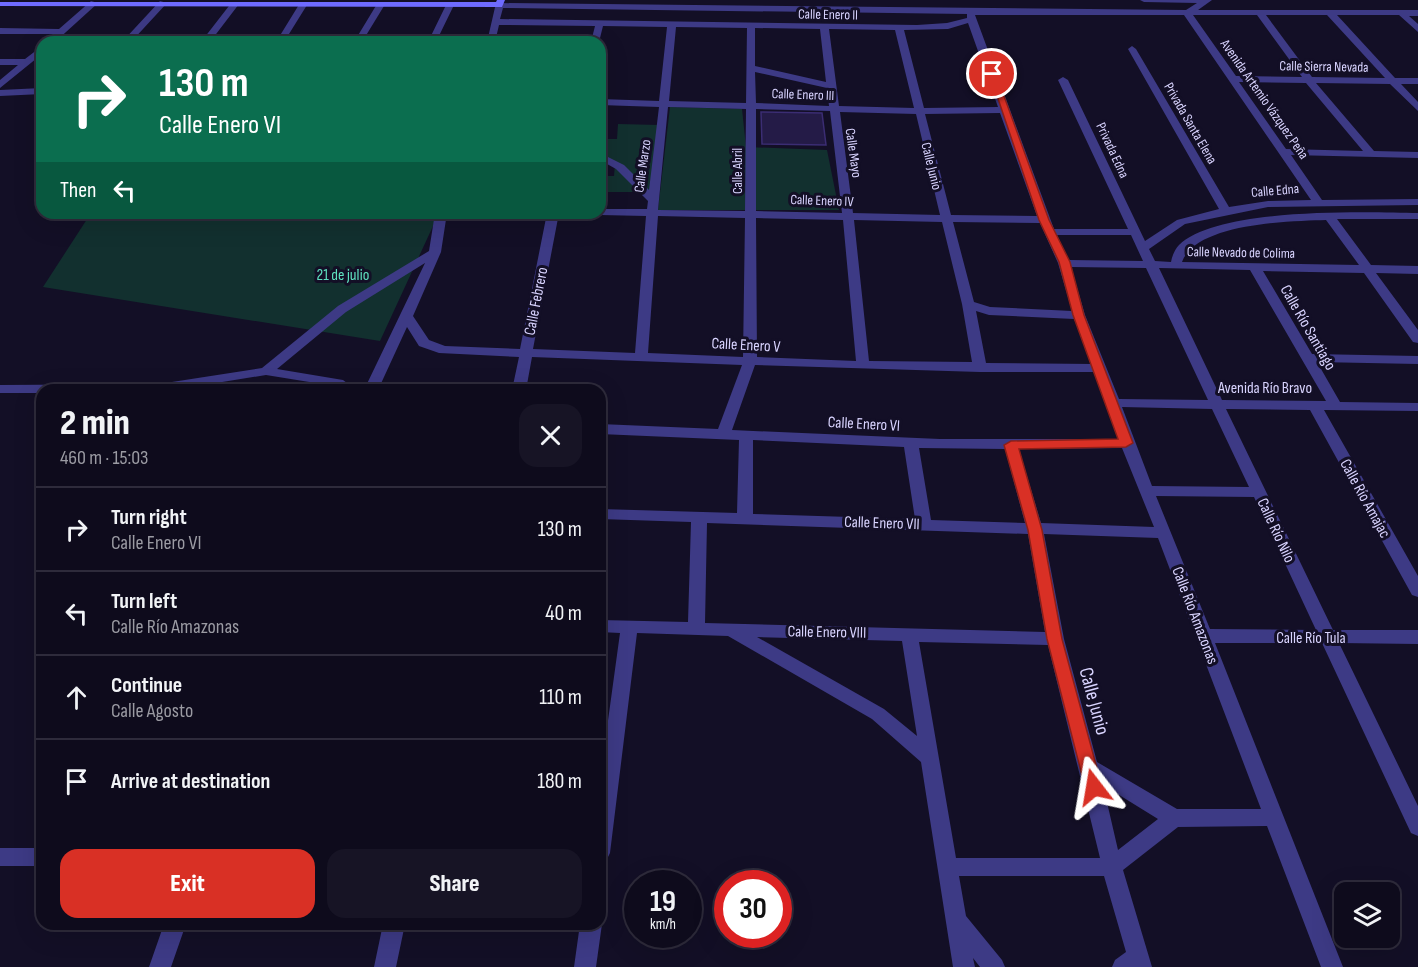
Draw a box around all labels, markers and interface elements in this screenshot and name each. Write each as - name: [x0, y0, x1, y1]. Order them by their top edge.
- street label: Calle Enero II: [798, 5, 858, 24]
- street label: Avenida Artemio Vázquez Peña: [1216, 35, 1312, 162]
- pin: [966, 48, 1017, 99]
- icon: arrive: [975, 57, 1008, 90]
- street label: Calle Sierra Nevada: [1279, 57, 1369, 76]
- text: 130 m: [159, 58, 249, 109]
- icon: right: [60, 60, 138, 138]
- street label: Privada Santa Elena: [1160, 79, 1221, 167]
- street label: Calle Enero III: [771, 85, 835, 104]
- text: Calle Enero VI: [159, 109, 281, 141]
- street label: Privada Edna: [1092, 120, 1133, 181]
- street label: Calle Mayo: [842, 127, 865, 179]
- street label: Calle Marzo: [630, 138, 655, 194]
- street label: Calle Junio: [917, 141, 946, 192]
- street label: Calle Abril: [729, 148, 746, 194]
- icon: left: [108, 174, 141, 207]
- text: Then: [60, 177, 96, 204]
- street label: Calle Edna: [1250, 180, 1300, 201]
- street label: Calle Enero IV: [790, 191, 855, 210]
- street label: Calle Nevado de Colima: [1187, 243, 1295, 262]
- street label: Calle Febrero: [521, 265, 552, 337]
- park label: 21 de julio: [317, 266, 369, 285]
- street label: Calle Río Santiago: [1276, 282, 1340, 374]
- street label: Calle Enero V: [711, 334, 782, 357]
- street label: Avenida Río Bravo: [1217, 379, 1312, 398]
- text: 2 min: [60, 402, 130, 445]
- button: close: [519, 404, 582, 467]
- street label: Calle Enero VI: [827, 413, 901, 436]
- text: 460 m · 15:03: [60, 446, 148, 470]
- street label: Calle Río Amajac: [1335, 456, 1394, 541]
- street label: Calle Río Nilo: [1252, 495, 1299, 566]
- text: Turn right: [111, 504, 187, 531]
- icon: right: [60, 513, 93, 546]
- street label: Calle Enero VII: [844, 513, 920, 534]
- text: 130 m: [538, 516, 582, 543]
- text: Calle Enero VI: [111, 531, 202, 555]
- street label: Calle Río Amazonas: [1167, 564, 1222, 667]
- text: Turn left: [111, 588, 177, 615]
- icon: left: [60, 597, 93, 630]
- text: 40 m: [545, 600, 582, 627]
- text: Calle Río Amazonas: [111, 615, 239, 639]
- street label: Calle Enero VIII: [787, 622, 867, 643]
- street label: Calle Río Tula: [1276, 629, 1346, 648]
- street label: Calle Junio: [1074, 665, 1115, 738]
- text: Continue: [111, 672, 182, 699]
- icon: ahead: [60, 681, 93, 714]
- text: 110 m: [539, 684, 582, 711]
- text: Calle Agosto: [111, 699, 193, 723]
- position arrow: [1062, 755, 1126, 819]
- icon: arrive: [60, 765, 93, 798]
- text: Arrive at destination: [111, 768, 270, 795]
- text: 180 m: [537, 768, 582, 795]
- button: Exit: [60, 849, 315, 918]
- button: Share: [327, 849, 582, 918]
- speed limit sign: 30: [714, 870, 792, 948]
- map controls: [1334, 882, 1400, 948]
- button: layers: [1334, 882, 1400, 948]
- text: 19: [650, 884, 676, 920]
- text: km/h: [650, 915, 676, 934]

